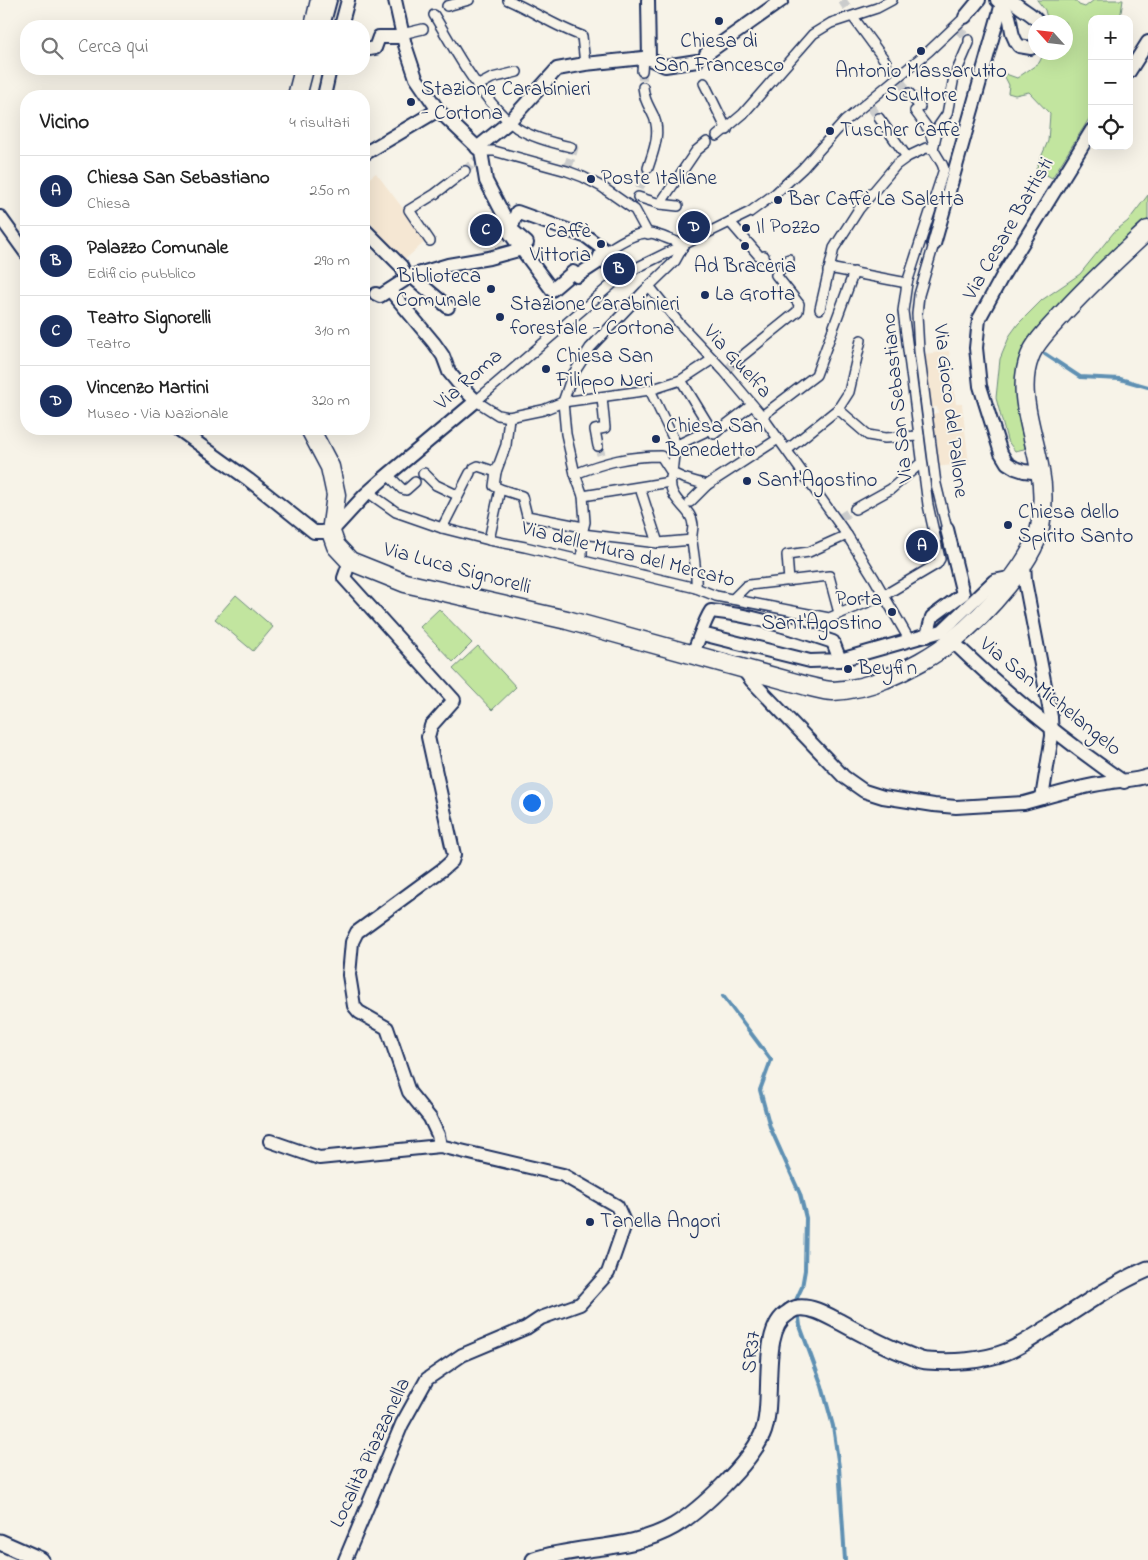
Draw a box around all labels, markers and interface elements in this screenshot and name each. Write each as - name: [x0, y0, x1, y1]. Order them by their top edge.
- marker: Chiesa di San Francesco: [713, 15, 725, 27]
- north arrow: [1028, 15, 1073, 60]
- map controls: [1088, 15, 1133, 150]
- button: +: [1088, 15, 1133, 60]
- search box: [20, 20, 370, 75]
- place label: Chiesa di San Francesco: [654, 27, 784, 81]
- icon: search: [38, 34, 66, 62]
- text: Cerca qui: [78, 34, 148, 61]
- marker: Antonio Massarutto Scultore: [915, 45, 927, 57]
- place label: Antonio Massarutto Scultore: [835, 57, 1007, 111]
- button: −: [1088, 60, 1133, 105]
- place label: Stazione Carabinieri - Cortona: [421, 75, 591, 129]
- marker: Stazione Carabinieri - Cortona: [405, 96, 417, 108]
- button: locate: [1088, 105, 1133, 150]
- text: Vicino: [40, 108, 89, 138]
- text: 4 risultati: [289, 111, 350, 135]
- place label: Tuscher Caffè: [840, 116, 961, 146]
- marker: Tuscher Caffè: [824, 125, 836, 137]
- street label: Via Cesare Battisti: [955, 152, 1062, 307]
- place label: Poste Italiane: [601, 164, 718, 194]
- text: Chiesa San Sebastiano: [87, 165, 270, 192]
- marker: Poste Italiane: [585, 173, 597, 185]
- text: A: [51, 179, 61, 203]
- text: 250 m: [310, 179, 350, 203]
- place label: Bar Caffè La Saletta: [787, 185, 964, 215]
- text: Chiesa: [87, 192, 130, 216]
- marker: Bar Caffè La Saletta: [772, 194, 784, 206]
- pin: D: [678, 208, 710, 246]
- pin: C: [470, 211, 502, 249]
- place label: Il Pozzo: [756, 213, 820, 243]
- place label: Caffè Vittoria: [529, 217, 592, 271]
- marker: Il Pozzo: [740, 222, 752, 234]
- text: Palazzo Comunale: [87, 235, 228, 262]
- marker: Caffè Vittoria: [595, 238, 607, 250]
- marker: Ad Braceria: [739, 240, 751, 252]
- text: B: [51, 249, 61, 273]
- text: 290 m: [314, 249, 350, 273]
- pin: B: [603, 250, 635, 288]
- place label: Ad Braceria: [694, 252, 796, 282]
- text: Edificio pubblico: [87, 262, 196, 286]
- place label: Biblioteca Comunale: [396, 262, 482, 316]
- place label: La Grotta: [715, 280, 795, 310]
- marker: Biblioteca Comunale: [485, 283, 497, 295]
- marker: La Grotta: [699, 289, 711, 301]
- place label: Stazione Carabinieri forestale - Cortona: [510, 290, 680, 344]
- text: Teatro Signorelli: [87, 305, 211, 332]
- marker: Stazione Carabinieri forestale - Cortona: [494, 311, 506, 323]
- street label: Via San Sebastiano: [874, 311, 922, 486]
- street label: Via Guelfa: [695, 318, 778, 406]
- text: C: [52, 319, 60, 343]
- text: 310 m: [315, 319, 350, 343]
- street label: Via Gioco del Pallone: [924, 322, 976, 500]
- text: Teatro: [87, 332, 131, 356]
- street label: Via Roma: [428, 342, 510, 419]
- place label: Chiesa San Filippo Neri: [555, 342, 654, 396]
- marker: Chiesa San Filippo Neri: [540, 363, 552, 375]
- text: Vincenzo Martini: [87, 375, 209, 402]
- text: D: [50, 389, 62, 413]
- text: 320 m: [312, 389, 350, 413]
- text: Museo · Via Nazionale: [87, 402, 228, 426]
- place label: Chiesa San Benedetto: [665, 412, 763, 466]
- marker: Chiesa San Benedetto: [650, 433, 662, 445]
- place label: Sant'Agostino: [757, 466, 878, 498]
- marker: Sant'Agostino: [741, 475, 753, 487]
- place label: Chiesa dello Spirito Santo: [1018, 498, 1133, 552]
- street label: Via delle Mura del Mercato: [517, 514, 738, 596]
- marker: Chiesa dello Spirito Santo: [1002, 519, 1014, 531]
- pin: A: [906, 527, 938, 565]
- street label: Via Luca Signorelli: [378, 535, 534, 605]
- place label: Porta Sant'Agostino: [761, 585, 882, 641]
- marker: Porta Sant'Agostino: [886, 606, 898, 618]
- street label: Via San Michelangelo: [970, 629, 1128, 765]
- place label: Beyfin: [857, 654, 917, 686]
- marker: Beyfin: [842, 663, 854, 675]
- your location: [519, 790, 545, 816]
- place label: Tanella Angori: [600, 1207, 721, 1239]
- marker: Tanella Angori: [584, 1216, 596, 1228]
- street label: SR37: [735, 1329, 770, 1375]
- street label: Località Piazzanella: [323, 1373, 419, 1533]

